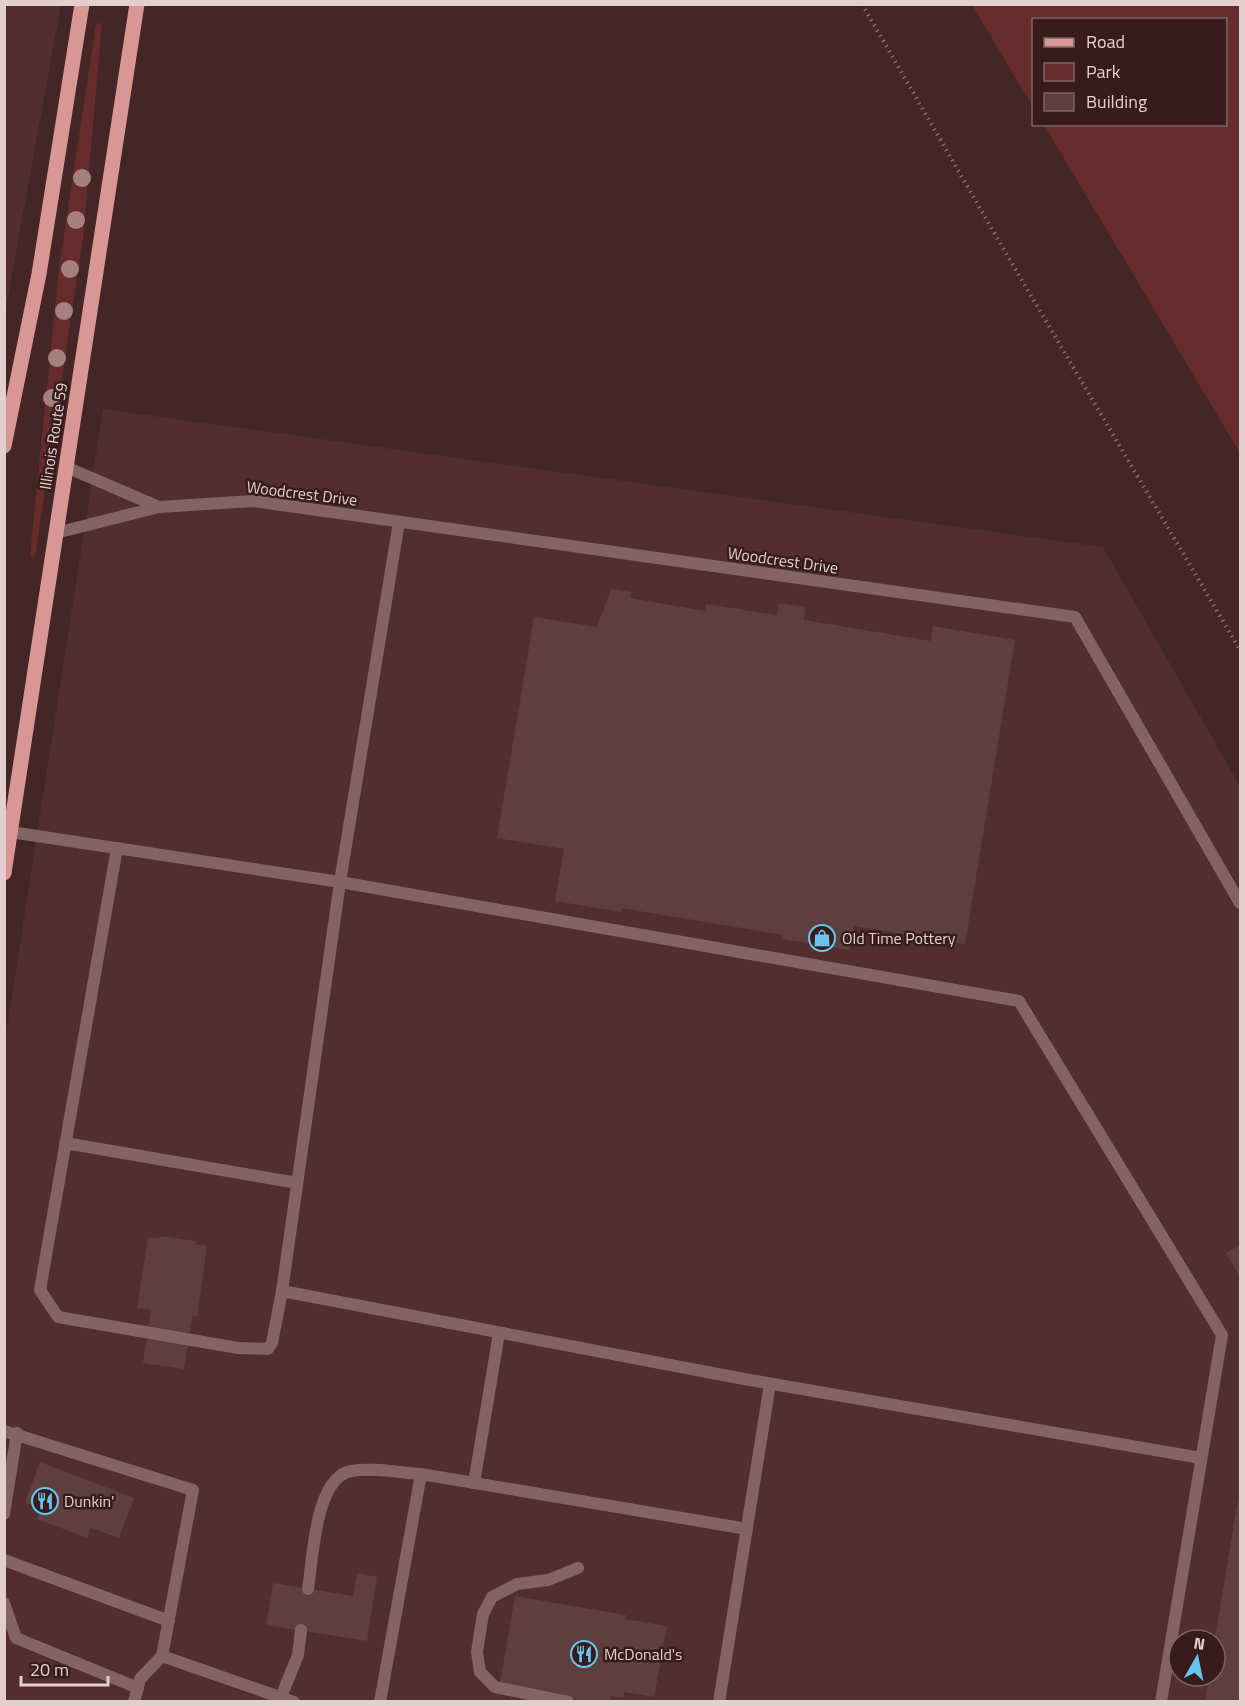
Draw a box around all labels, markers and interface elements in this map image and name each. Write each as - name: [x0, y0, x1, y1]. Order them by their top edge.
- legend: [1032, 18, 1227, 126]
- text: Road: [1086, 28, 1125, 55]
- text: Park: [1086, 58, 1121, 85]
- text: Building: [1086, 88, 1147, 115]
- street label: Illinois Route 59: [33, 381, 73, 491]
- street label: Woodcrest Drive: [245, 474, 359, 512]
- street label: Woodcrest Drive: [726, 540, 840, 580]
- shop icon: Old Time Pottery: [807, 923, 837, 953]
- place label: Old Time Pottery: [842, 926, 956, 950]
- restaurant icon: Dunkin': [30, 1486, 60, 1516]
- place label: Dunkin': [64, 1489, 114, 1513]
- north arrow: [1167, 1628, 1227, 1688]
- text: N: [1192, 1630, 1207, 1656]
- restaurant icon: McDonald's: [569, 1639, 599, 1669]
- place label: McDonald's: [604, 1642, 683, 1666]
- scale bar: [21, 1649, 108, 1687]
- text: 20 m: [30, 1656, 69, 1683]

